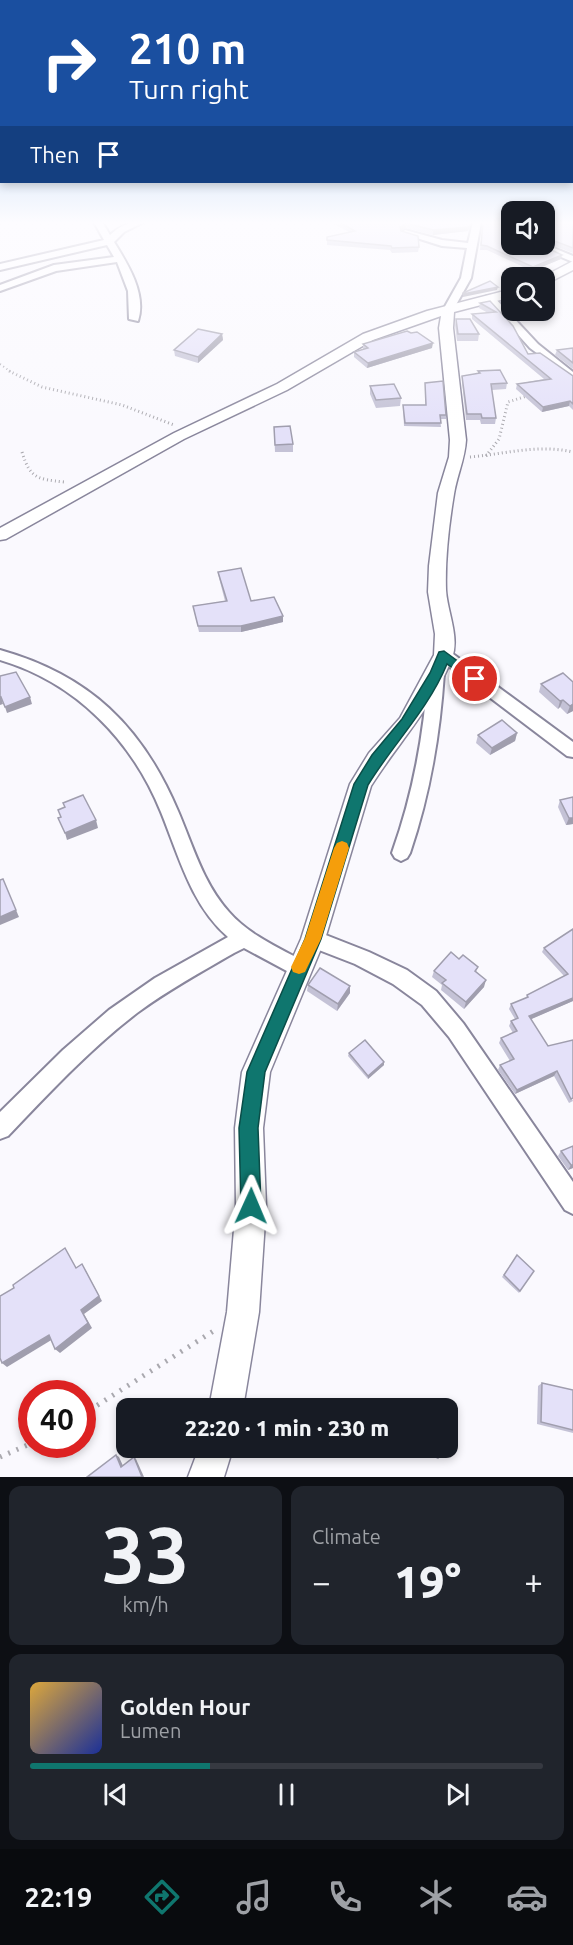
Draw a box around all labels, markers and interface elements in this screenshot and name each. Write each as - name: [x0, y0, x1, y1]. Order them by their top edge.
- icon: right: [30, 24, 108, 102]
- text: 210 m: [129, 25, 246, 72]
- text: Turn right: [129, 74, 249, 104]
- icon: arrive: [92, 138, 125, 171]
- text: Then: [30, 142, 80, 167]
- map controls: [501, 201, 555, 321]
- button: sound: [501, 201, 555, 255]
- button: search: [501, 267, 555, 321]
- pin: [449, 653, 500, 704]
- icon: arrive: [458, 662, 491, 695]
- position arrow: [219, 1174, 283, 1238]
- speed limit sign: 40: [18, 1380, 96, 1458]
- text: 22:20 · 1 min · 230 m: [185, 1415, 389, 1440]
- text: 33: [102, 1510, 189, 1598]
- text: Climate: [312, 1525, 381, 1548]
- text: 19°: [394, 1556, 461, 1607]
- text: −: [312, 1563, 331, 1600]
- text: +: [524, 1563, 543, 1600]
- text: km/h: [122, 1593, 169, 1616]
- text: Golden Hour: [120, 1694, 250, 1719]
- text: Lumen: [120, 1719, 181, 1742]
- icon: previous: [99, 1778, 132, 1811]
- icon: pause: [270, 1778, 303, 1811]
- icon: next: [441, 1778, 474, 1811]
- icon: directions: [141, 1876, 183, 1918]
- icon: music: [233, 1876, 275, 1918]
- icon: phone: [324, 1876, 366, 1918]
- icon: climate: [415, 1876, 457, 1918]
- icon: car: [506, 1876, 548, 1918]
- text: 22:19: [25, 1882, 92, 1912]

